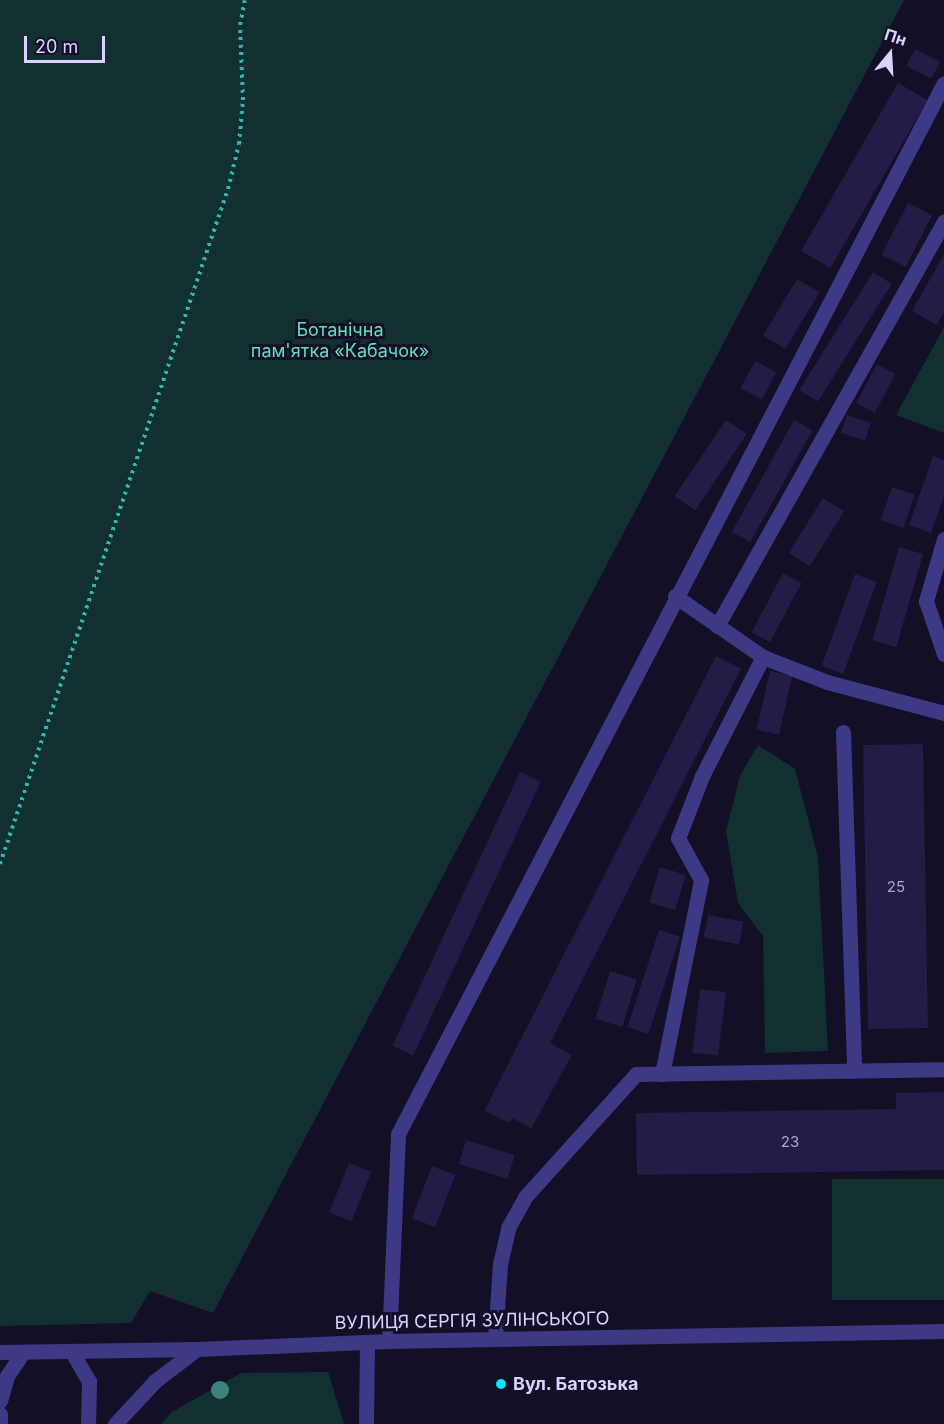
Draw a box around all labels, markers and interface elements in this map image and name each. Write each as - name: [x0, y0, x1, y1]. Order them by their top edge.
- scale bar: [27, 24, 108, 62]
- north arrow: [860, 24, 920, 84]
- text: Пн: [882, 24, 909, 50]
- text: 20 m: [35, 36, 78, 57]
- park label: Ботанічна пам'ятка «Кабачок»: [251, 320, 429, 362]
- house number: 25: [887, 878, 905, 896]
- house number: 23: [781, 1133, 799, 1151]
- street label: ВУЛИЦЯ СЕРГІЯ ЗУЛІНСЬКОГО: [334, 1308, 610, 1334]
- place label: Вул. Батозька: [513, 1373, 639, 1395]
- marker: Вул. Батозька: [494, 1377, 508, 1391]

